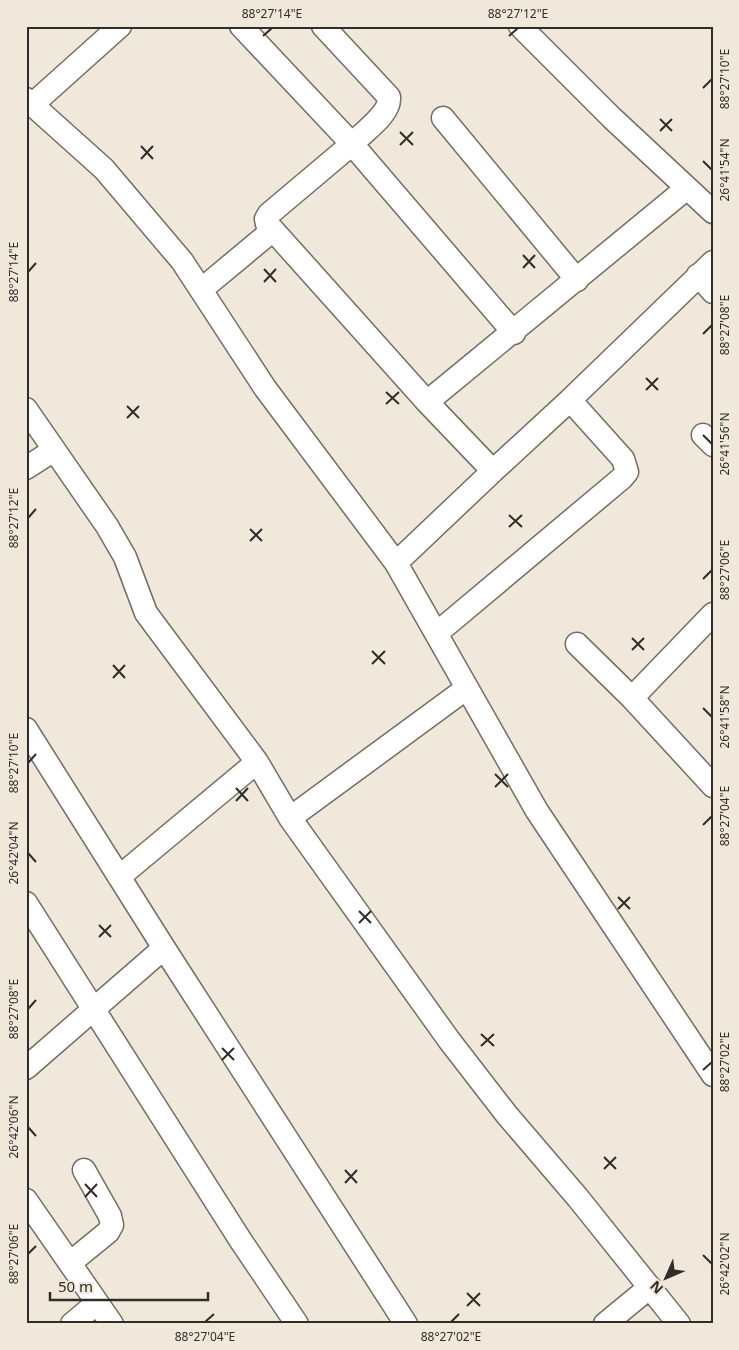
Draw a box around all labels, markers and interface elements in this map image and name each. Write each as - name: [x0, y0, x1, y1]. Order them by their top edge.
- text: 88°27'14"E: [242, 5, 302, 22]
- text: 88°27'12"E: [488, 5, 548, 22]
- text: 88°27'10"E: [716, 49, 733, 109]
- text: 26°41'54"N: [716, 138, 733, 202]
- text: 88°27'14"E: [5, 242, 22, 302]
- text: 88°27'08"E: [716, 295, 733, 355]
- text: 26°41'56"N: [716, 412, 733, 476]
- text: 88°27'12"E: [5, 488, 22, 548]
- text: 88°27'06"E: [716, 540, 733, 600]
- text: 26°41'58"N: [716, 685, 733, 749]
- text: 88°27'10"E: [5, 733, 22, 793]
- text: 88°27'04"E: [716, 786, 733, 846]
- text: 26°42'04"N: [5, 821, 22, 885]
- text: 88°27'08"E: [5, 979, 22, 1039]
- text: 88°27'02"E: [716, 1032, 733, 1092]
- text: 26°42'06"N: [5, 1095, 22, 1159]
- text: 88°27'06"E: [5, 1224, 22, 1284]
- text: 26°42'02"N: [716, 1232, 733, 1296]
- north arrow: [642, 1252, 692, 1302]
- scale bar: [50, 1270, 208, 1302]
- text: 50 m: [58, 1276, 93, 1296]
- text: N: [646, 1277, 667, 1298]
- text: 88°27'04"E: [175, 1328, 235, 1345]
- text: 88°27'02"E: [421, 1328, 481, 1345]

